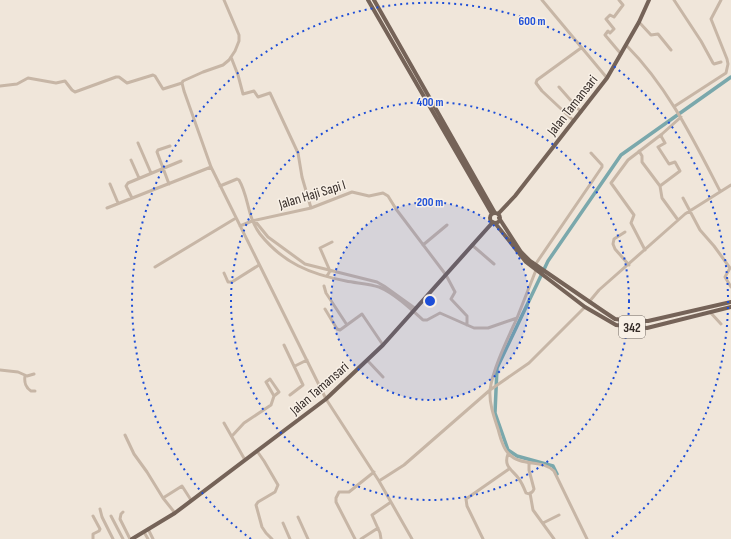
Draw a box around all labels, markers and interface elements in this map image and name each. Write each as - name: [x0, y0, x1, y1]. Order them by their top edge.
- text: 600 m: [519, 14, 545, 29]
- street label: Jalan Tamansari: [543, 72, 601, 140]
- text: 400 m: [417, 95, 443, 110]
- street label: Jalan Haji Sapi I: [276, 176, 348, 213]
- text: 200 m: [417, 195, 443, 210]
- centre of rings: [423, 294, 437, 308]
- road number: 342: [619, 316, 645, 338]
- street label: Jalan Tamansari: [286, 358, 352, 419]

